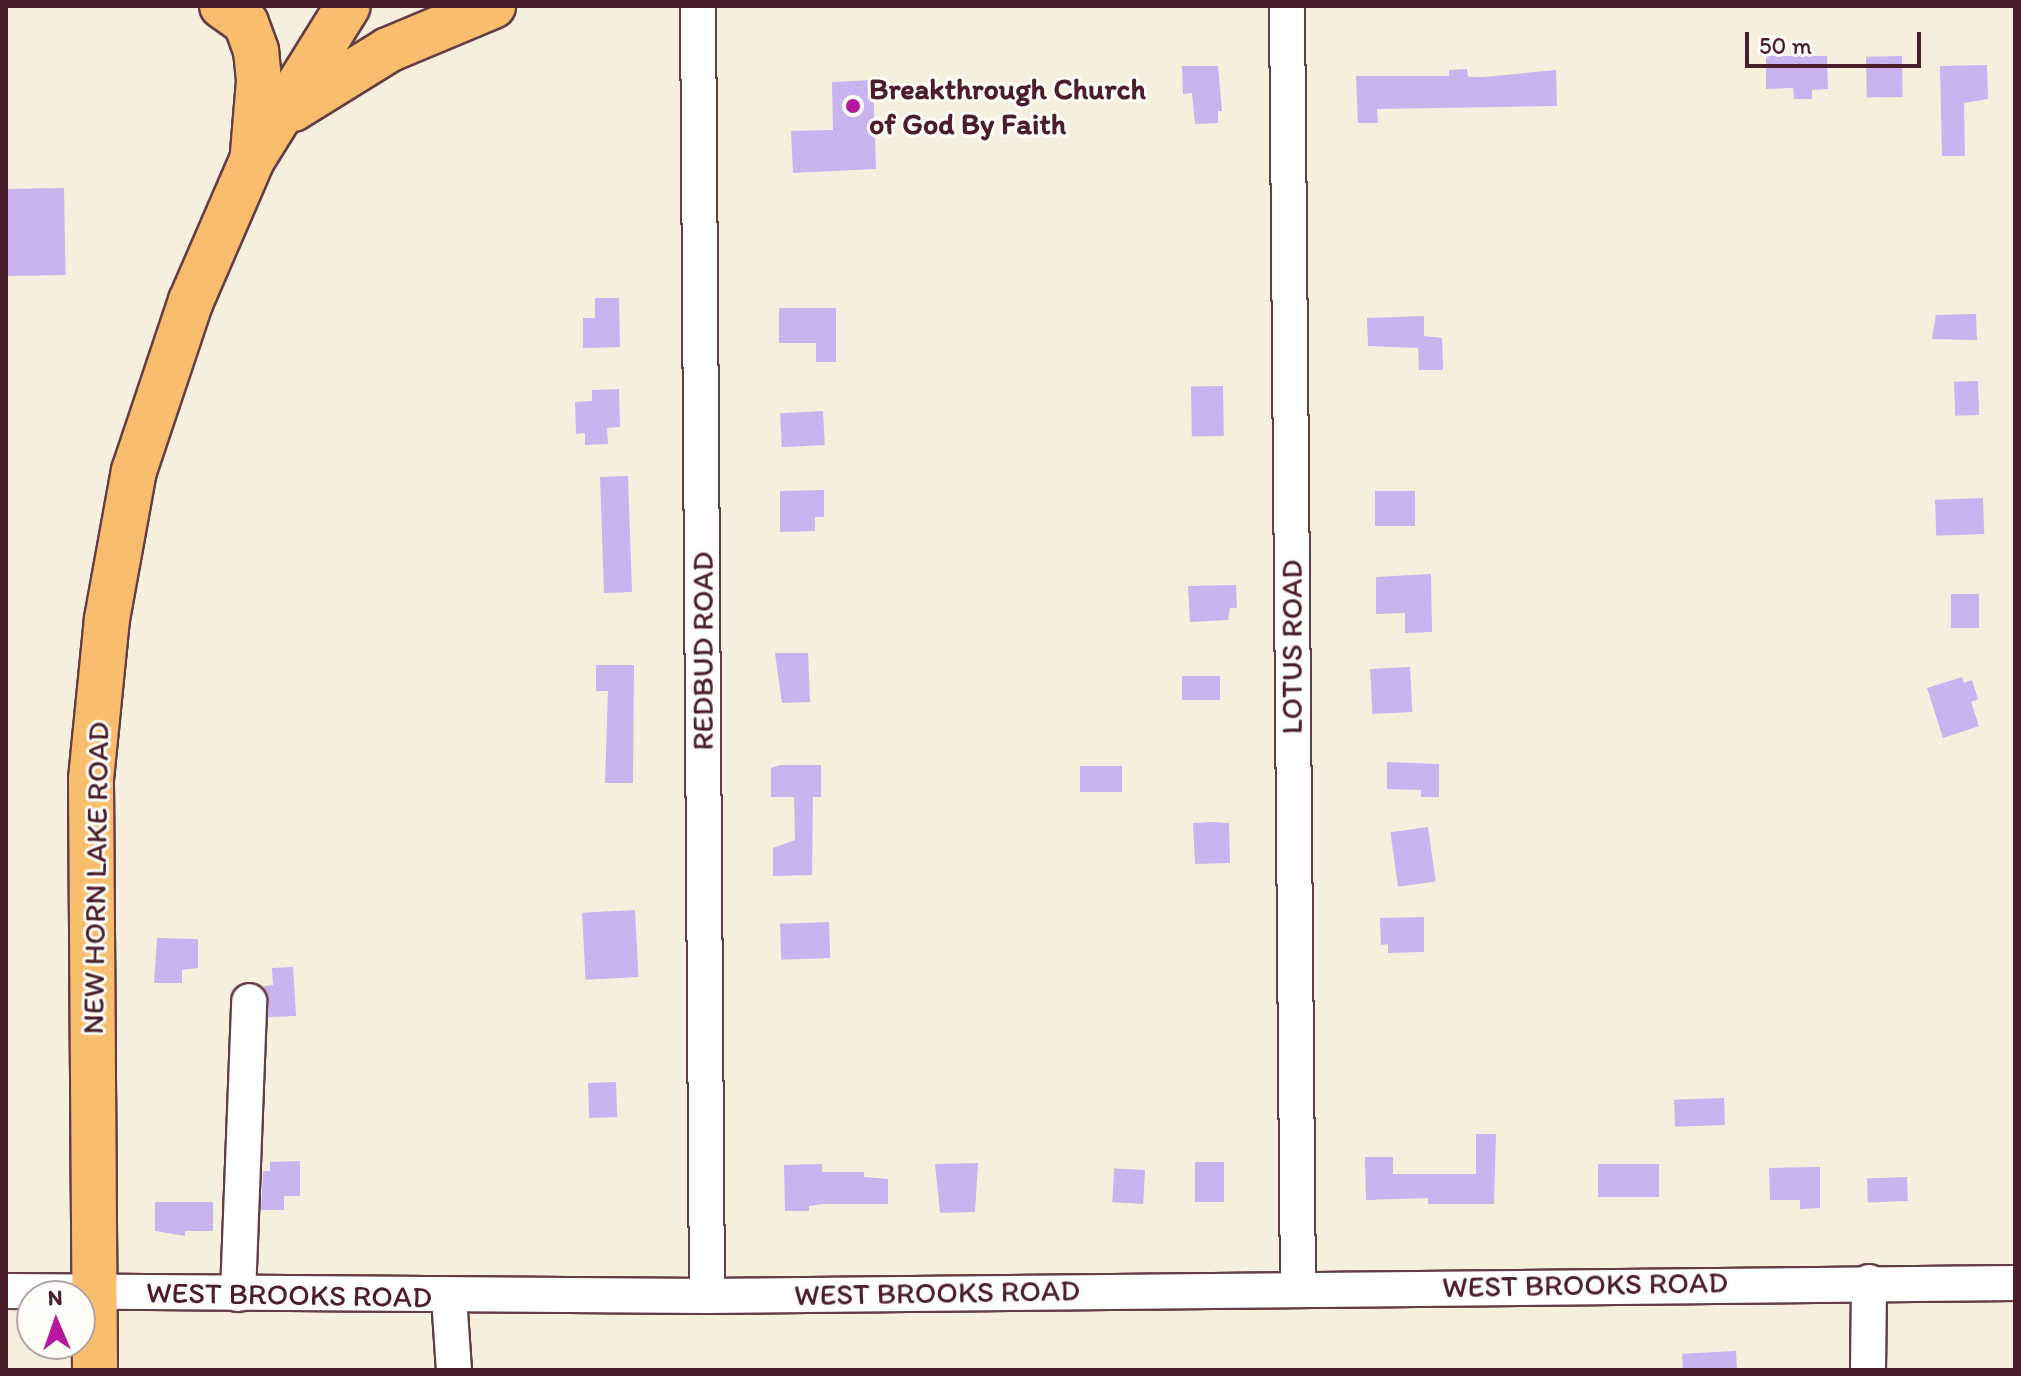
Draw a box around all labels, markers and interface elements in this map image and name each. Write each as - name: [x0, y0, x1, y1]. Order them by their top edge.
- scale bar: [1749, 16, 1925, 66]
- text: 50 m: [1759, 31, 1812, 60]
- place label: Breakthrough Church of God By Faith: [869, 71, 1147, 142]
- marker: Breakthrough Church of God By Faith: [844, 97, 862, 115]
- street label: REDBUD ROAD: [685, 552, 721, 750]
- street label: LOTUS ROAD: [1274, 560, 1310, 734]
- street label: NEW HORN LAKE ROAD: [75, 722, 117, 1034]
- street label: WEST BROOKS ROAD: [1442, 1265, 1728, 1305]
- street label: WEST BROOKS ROAD: [794, 1273, 1080, 1313]
- street label: WEST BROOKS ROAD: [146, 1275, 432, 1315]
- north arrow: [16, 1280, 96, 1360]
- text: N: [47, 1284, 63, 1311]

